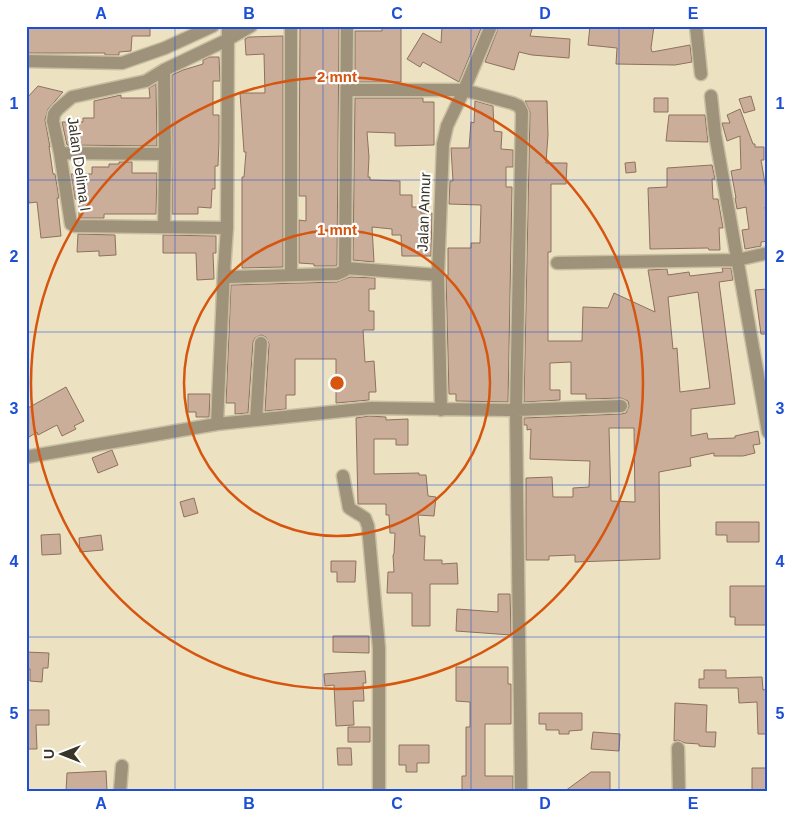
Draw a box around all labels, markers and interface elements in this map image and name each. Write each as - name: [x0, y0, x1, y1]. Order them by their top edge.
- text: A: [95, 5, 107, 22]
- text: B: [243, 5, 255, 22]
- text: C: [391, 5, 403, 22]
- text: D: [539, 5, 551, 22]
- text: E: [688, 5, 699, 22]
- text: 2 mnt: [317, 68, 357, 85]
- text: 1: [10, 95, 19, 112]
- text: 1: [776, 95, 785, 112]
- street label: Jalan Delima I: [64, 116, 95, 212]
- street label: Jalan Annur: [414, 172, 433, 252]
- text: 1 mnt: [317, 221, 357, 238]
- text: 2: [10, 248, 19, 265]
- text: 2: [776, 248, 785, 265]
- centre of rings: [328, 374, 346, 392]
- text: 3: [10, 400, 19, 417]
- text: 3: [776, 400, 785, 417]
- text: 4: [10, 553, 19, 570]
- text: 4: [776, 553, 785, 570]
- text: 5: [10, 705, 19, 722]
- text: 5: [776, 705, 785, 722]
- north arrow: [38, 730, 88, 780]
- text: U: [41, 749, 57, 759]
- text: A: [95, 795, 107, 812]
- text: B: [243, 795, 255, 812]
- text: C: [391, 795, 403, 812]
- text: D: [539, 795, 551, 812]
- text: E: [688, 795, 699, 812]

